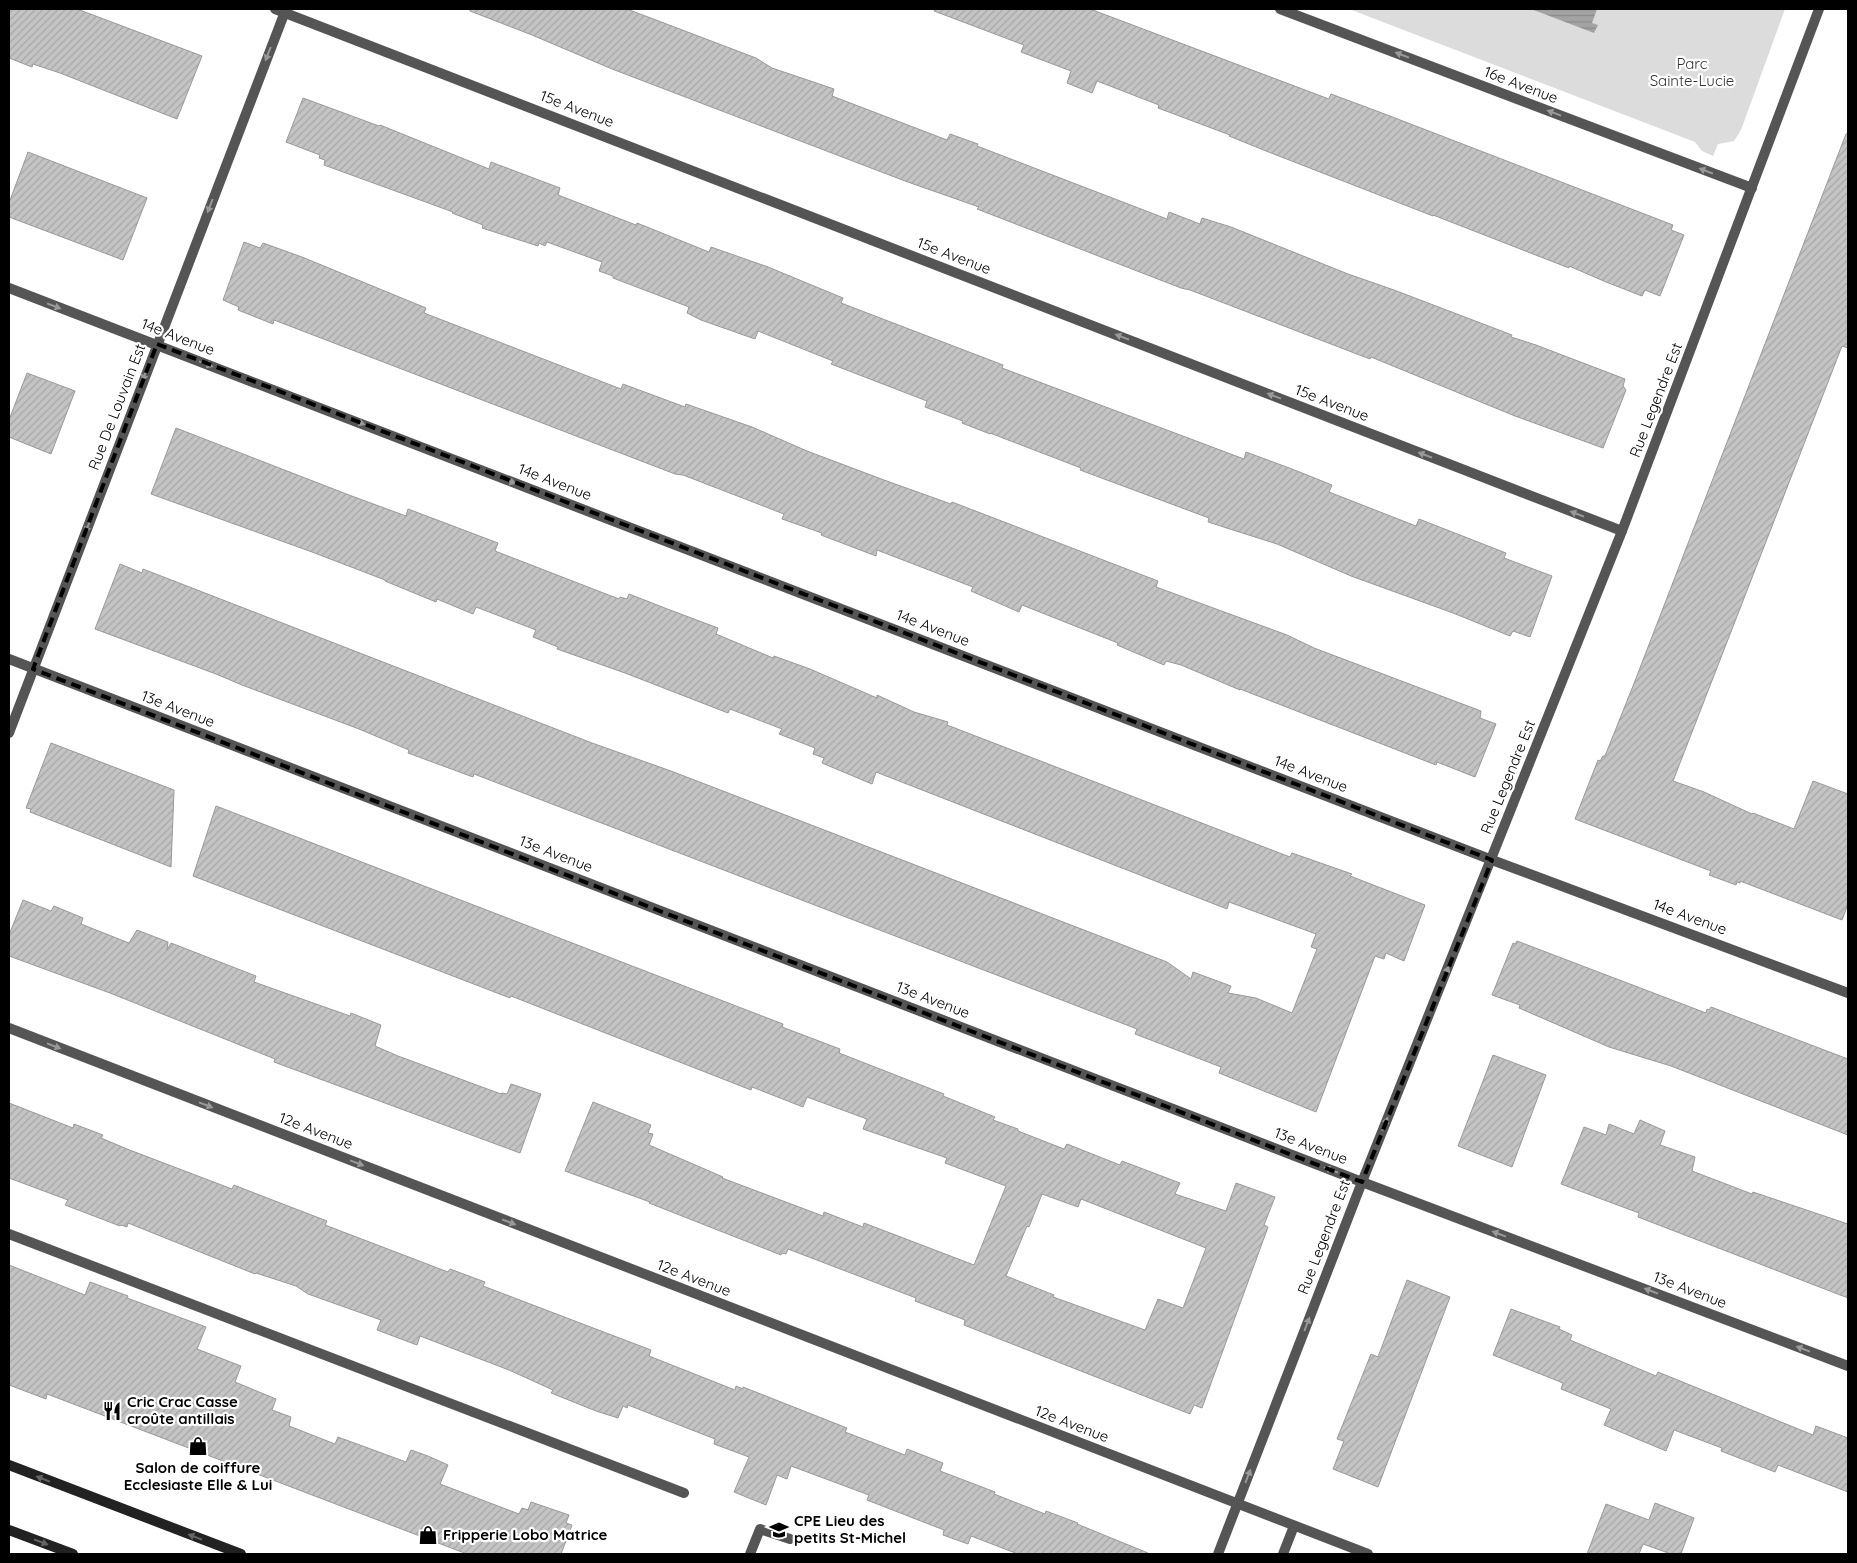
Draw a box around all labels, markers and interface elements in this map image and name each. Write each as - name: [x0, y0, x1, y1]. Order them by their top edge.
- one-way arrow: [264, 47, 272, 61]
- one-way arrow: [1395, 51, 1410, 59]
- park label: Parc Sainte-Lucie: [1650, 54, 1734, 90]
- street label: 16e Avenue: [1482, 62, 1561, 107]
- street label: 15e Avenue: [538, 86, 617, 131]
- one-way arrow: [1546, 109, 1561, 117]
- one-way arrow: [1698, 167, 1713, 175]
- one-way arrow: [206, 199, 214, 214]
- street label: 15e Avenue: [915, 233, 994, 278]
- one-way arrow: [47, 302, 61, 310]
- street label: 14e Avenue: [139, 314, 218, 359]
- one-way arrow: [1114, 333, 1129, 341]
- street label: Rue Legendre Est: [1625, 340, 1686, 460]
- street label: Rue De Louvain Est: [84, 341, 149, 473]
- one-way arrow: [199, 360, 213, 368]
- one-way arrow: [141, 367, 149, 381]
- street label: 15e Avenue: [1293, 380, 1372, 425]
- one-way arrow: [1266, 392, 1281, 400]
- one-way arrow: [351, 418, 366, 426]
- one-way arrow: [1417, 451, 1432, 459]
- street label: 14e Avenue: [516, 459, 595, 504]
- one-way arrow: [502, 477, 516, 485]
- one-way arrow: [1569, 510, 1584, 518]
- one-way arrow: [84, 519, 92, 534]
- street label: 14e Avenue: [894, 605, 973, 650]
- street label: 13e Avenue: [139, 686, 218, 731]
- street label: Rue Legendre Est: [1476, 717, 1539, 837]
- street label: 14e Avenue: [1272, 751, 1351, 796]
- street label: 13e Avenue: [517, 831, 596, 876]
- street label: 14e Avenue: [1651, 894, 1730, 939]
- one-way arrow: [1443, 966, 1450, 981]
- street label: 13e Avenue: [894, 977, 973, 1022]
- one-way arrow: [47, 1042, 62, 1050]
- one-way arrow: [199, 1101, 214, 1109]
- street label: 12e Avenue: [276, 1108, 356, 1153]
- one-way arrow: [1381, 1116, 1389, 1131]
- street label: 13e Avenue: [1272, 1123, 1351, 1168]
- one-way arrow: [350, 1160, 364, 1168]
- one-way arrow: [1323, 1165, 1338, 1173]
- street label: Rue Legendre Est: [1293, 1177, 1354, 1297]
- one-way arrow: [502, 1218, 517, 1226]
- one-way arrow: [1491, 1230, 1506, 1238]
- street label: 12e Avenue: [654, 1255, 734, 1300]
- street label: 13e Avenue: [1651, 1267, 1730, 1312]
- one-way arrow: [1643, 1287, 1658, 1295]
- one-way arrow: [1304, 1317, 1311, 1332]
- one-way arrow: [1795, 1345, 1810, 1352]
- place label: Cric Crac Casse croûte antillais: [127, 1392, 238, 1428]
- restaurant icon: Cric Crac Casse croûte antillais: [101, 1400, 123, 1422]
- street label: 12e Avenue: [1032, 1401, 1112, 1446]
- shop icon: Salon de coiffure Ecclesiaste Elle & Lui: [187, 1435, 209, 1457]
- place label: Salon de coiffure Ecclesiaste Elle & Lui: [124, 1458, 272, 1494]
- one-way arrow: [1244, 1468, 1252, 1483]
- one-way arrow: [36, 1474, 51, 1482]
- place label: CPE Lieu des petits St-Michel: [794, 1511, 906, 1547]
- school or university icon: CPE Lieu des petits St-Michel: [768, 1519, 790, 1541]
- shop icon: Fripperie Lobo Matrice: [417, 1524, 439, 1546]
- place label: Fripperie Lobo Matrice: [443, 1525, 608, 1544]
- one-way arrow: [187, 1533, 202, 1541]
- one-way arrow: [34, 1538, 49, 1546]

